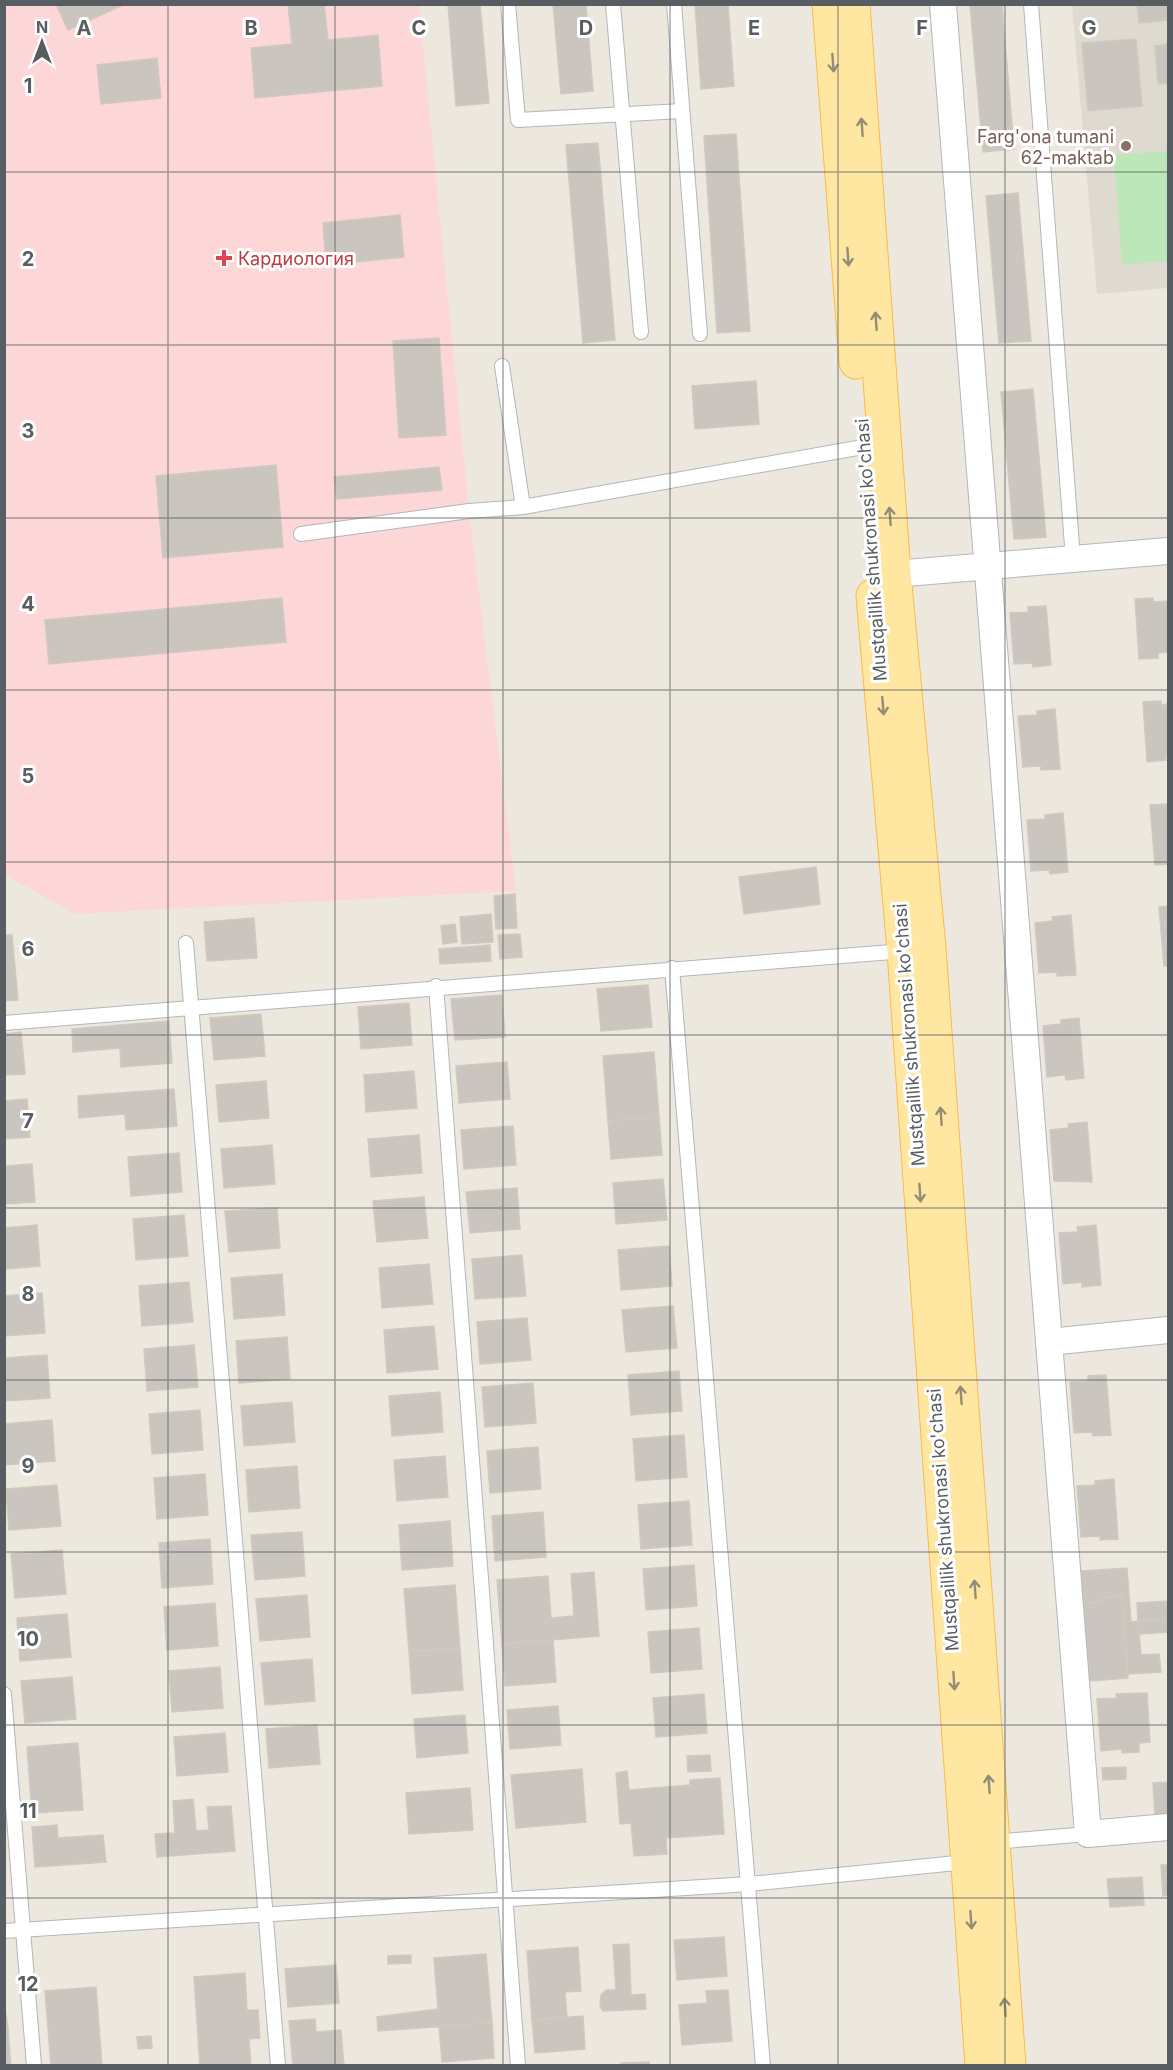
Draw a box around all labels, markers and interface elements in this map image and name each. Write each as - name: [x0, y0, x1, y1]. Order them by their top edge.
- north arrow: [12, 12, 72, 72]
- text: A: [77, 16, 92, 40]
- text: B: [244, 16, 258, 40]
- text: C: [412, 16, 426, 40]
- text: D: [579, 16, 593, 40]
- text: E: [748, 16, 760, 40]
- text: F: [916, 16, 928, 40]
- text: G: [1081, 16, 1097, 40]
- text: N: [36, 17, 48, 37]
- one-way arrow: [828, 52, 839, 72]
- text: 1: [24, 74, 32, 98]
- one-way arrow: [856, 117, 867, 137]
- place label: Farg'ona tumani 62-maktab: [977, 126, 1114, 168]
- marker: Farg'ona tumani 62-maktab: [1119, 139, 1133, 153]
- text: 2: [22, 247, 34, 271]
- one-way arrow: [843, 247, 854, 267]
- place label: Кардиология: [238, 248, 354, 269]
- marker: Кардиология: [215, 249, 233, 267]
- one-way arrow: [871, 312, 882, 331]
- street label: Mustqaillik shukronasi ko'chasi: [851, 418, 891, 682]
- text: 3: [22, 419, 34, 443]
- one-way arrow: [885, 506, 896, 526]
- text: 4: [21, 592, 35, 616]
- one-way arrow: [878, 695, 889, 715]
- text: 5: [22, 764, 34, 788]
- street label: Mustqaillik shukronasi ko'chasi: [889, 903, 929, 1167]
- text: 6: [22, 937, 35, 961]
- one-way arrow: [936, 1107, 947, 1127]
- text: 7: [22, 1109, 34, 1133]
- one-way arrow: [915, 1183, 926, 1203]
- text: 8: [21, 1282, 35, 1306]
- one-way arrow: [956, 1385, 967, 1405]
- street label: Mustqaillik shukronasi ko'chasi: [923, 1388, 963, 1652]
- text: 9: [22, 1454, 35, 1478]
- one-way arrow: [970, 1580, 981, 1599]
- text: 10: [17, 1627, 39, 1651]
- one-way arrow: [949, 1671, 960, 1691]
- one-way arrow: [983, 1774, 994, 1794]
- text: 11: [19, 1799, 37, 1823]
- one-way arrow: [966, 1909, 977, 1929]
- text: 12: [17, 1972, 39, 1996]
- one-way arrow: [999, 1998, 1010, 2018]

